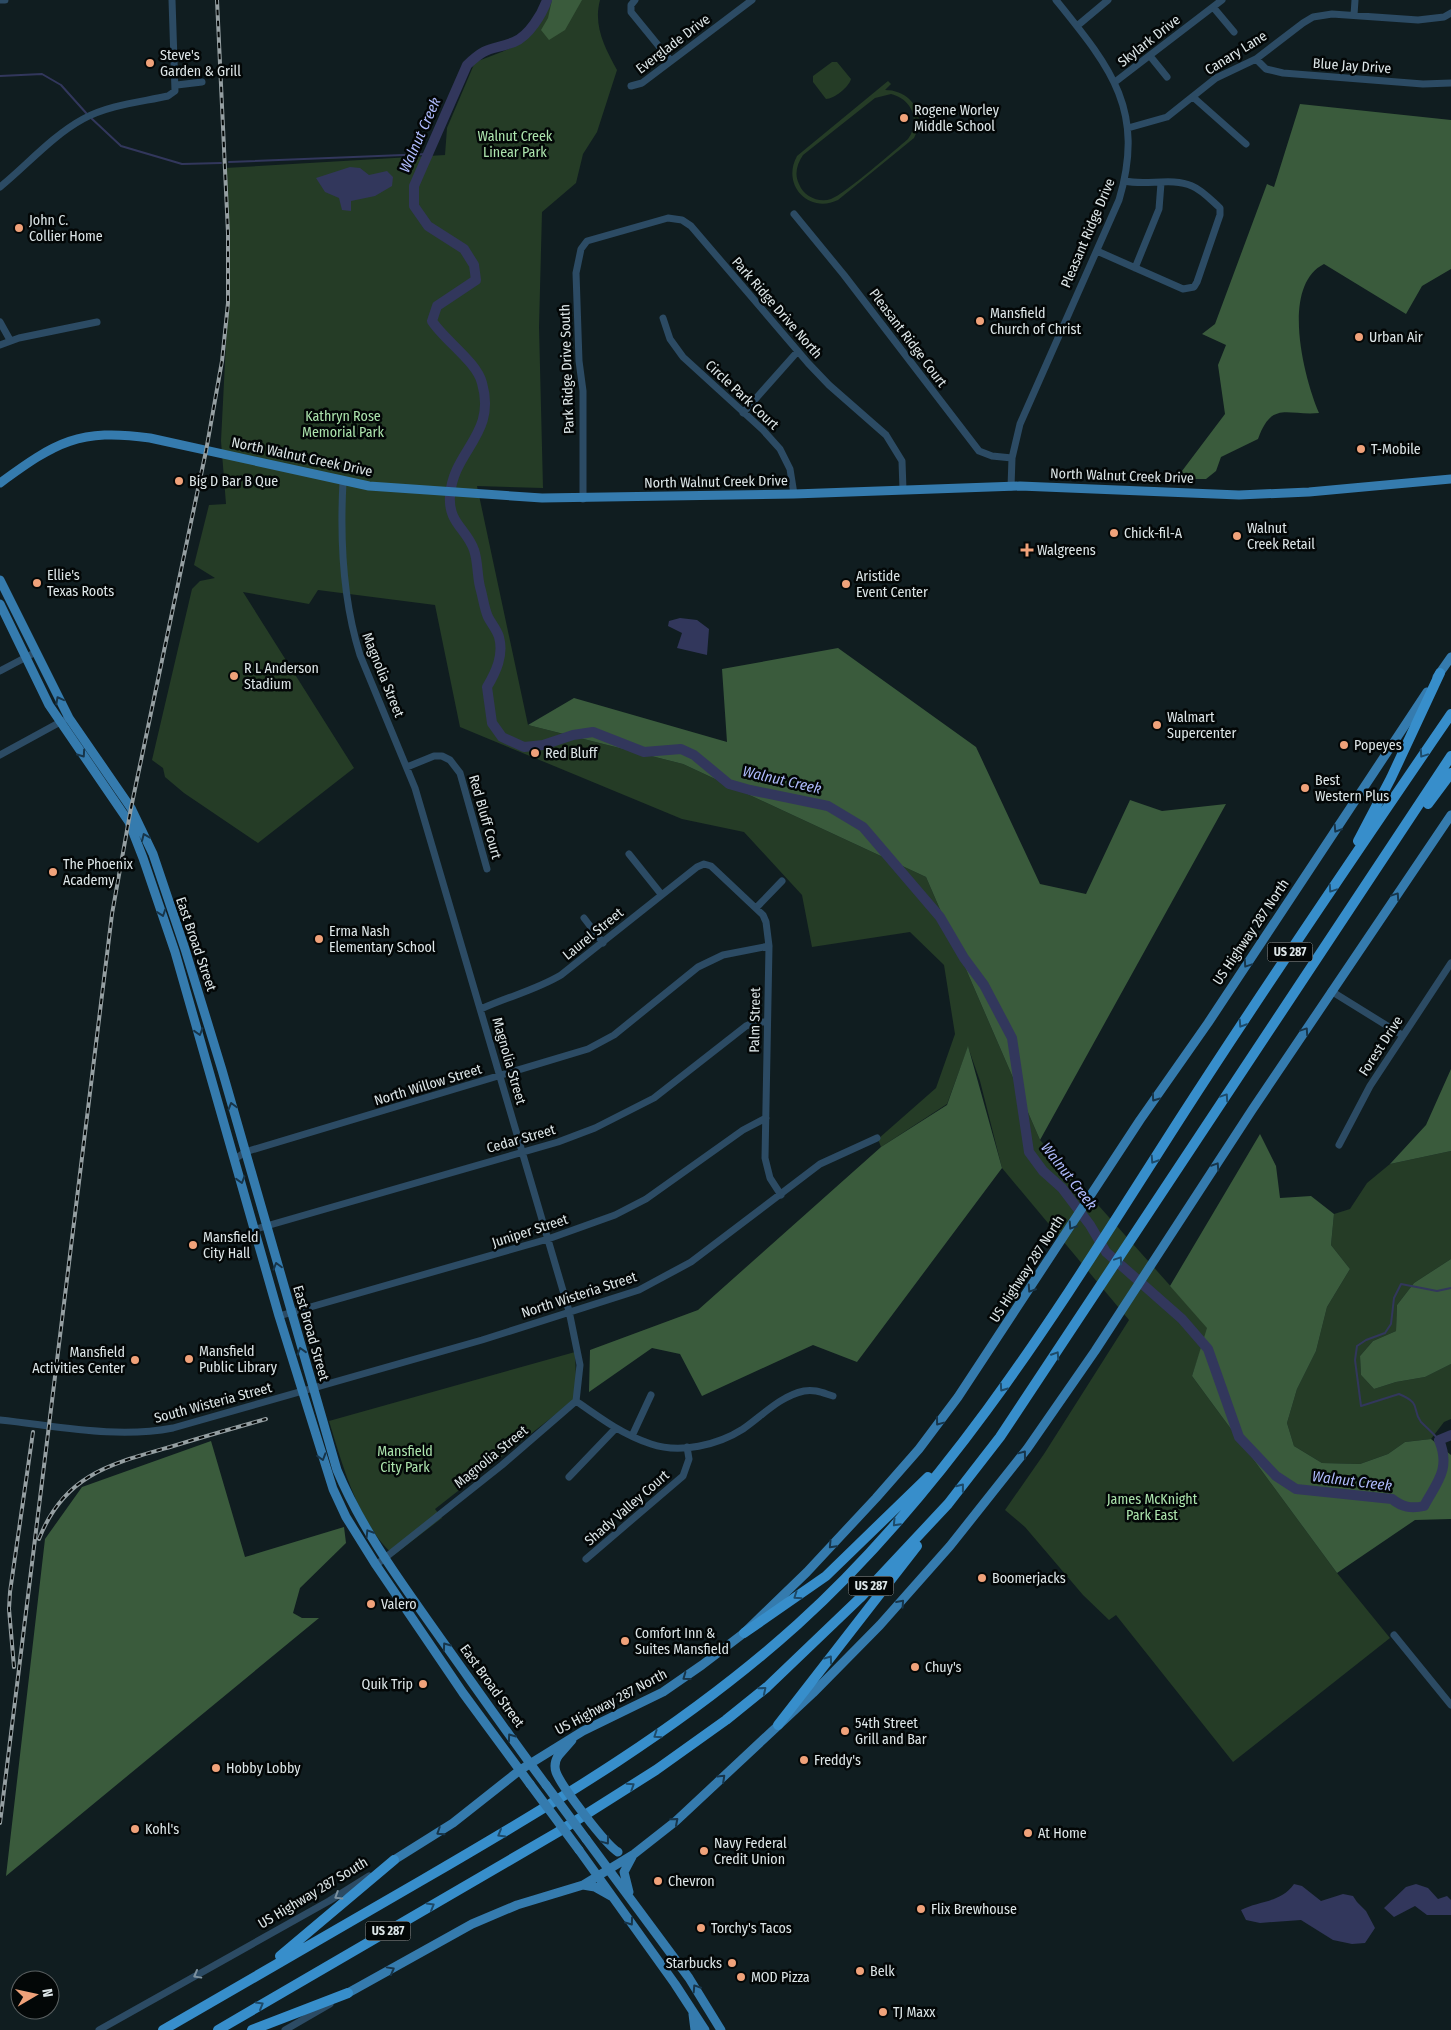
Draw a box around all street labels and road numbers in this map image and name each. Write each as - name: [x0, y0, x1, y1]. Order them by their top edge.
- street label: Everglade Drive: [633, 11, 714, 77]
- street label: Skylark Drive: [1114, 11, 1184, 71]
- street label: Canary Lane: [1202, 27, 1270, 79]
- street label: Blue Jay Drive: [1312, 55, 1392, 77]
- street label: Pleasant Ridge Drive: [1057, 176, 1119, 290]
- street label: Park Ridge Drive North: [728, 254, 826, 362]
- street label: Pleasant Ridge Court: [866, 286, 951, 391]
- street label: Park Ridge Drive South: [556, 304, 578, 434]
- street label: Circle Park Court: [702, 357, 783, 434]
- street label: North Walnut Creek Drive: [230, 434, 374, 480]
- street label: North Walnut Creek Drive: [1050, 465, 1194, 487]
- street label: North Walnut Creek Drive: [644, 472, 788, 492]
- street label: Magnolia Street: [358, 630, 408, 720]
- street label: Red Bluff Court: [465, 773, 505, 861]
- street label: US Highway 287 North: [1209, 876, 1293, 988]
- street label: East Broad Street: [172, 895, 220, 994]
- street label: Laurel Street: [559, 904, 627, 964]
- road number: US 287: [1268, 942, 1312, 962]
- street label: Palm Street: [746, 987, 764, 1053]
- street label: Forest Drive: [1355, 1013, 1407, 1079]
- street label: Magnolia Street: [488, 1015, 530, 1107]
- street label: North Willow Street: [372, 1060, 484, 1109]
- street label: Cedar Street: [485, 1121, 558, 1157]
- street label: Juniper Street: [490, 1211, 571, 1251]
- street label: US Highway 287 North: [986, 1212, 1068, 1326]
- street label: North Wisteria Street: [519, 1268, 639, 1322]
- street label: East Broad Street: [289, 1283, 333, 1383]
- street label: South Wisteria Street: [152, 1379, 274, 1427]
- street label: Magnolia Street: [451, 1422, 532, 1492]
- street label: Shady Valley Court: [581, 1466, 673, 1549]
- road number: US 287: [848, 1576, 894, 1595]
- street label: East Broad Street: [456, 1641, 528, 1731]
- street label: US Highway 287 North: [552, 1665, 670, 1739]
- street label: US Highway 287 South: [255, 1854, 371, 1932]
- road number: US 287: [366, 1922, 410, 1940]

